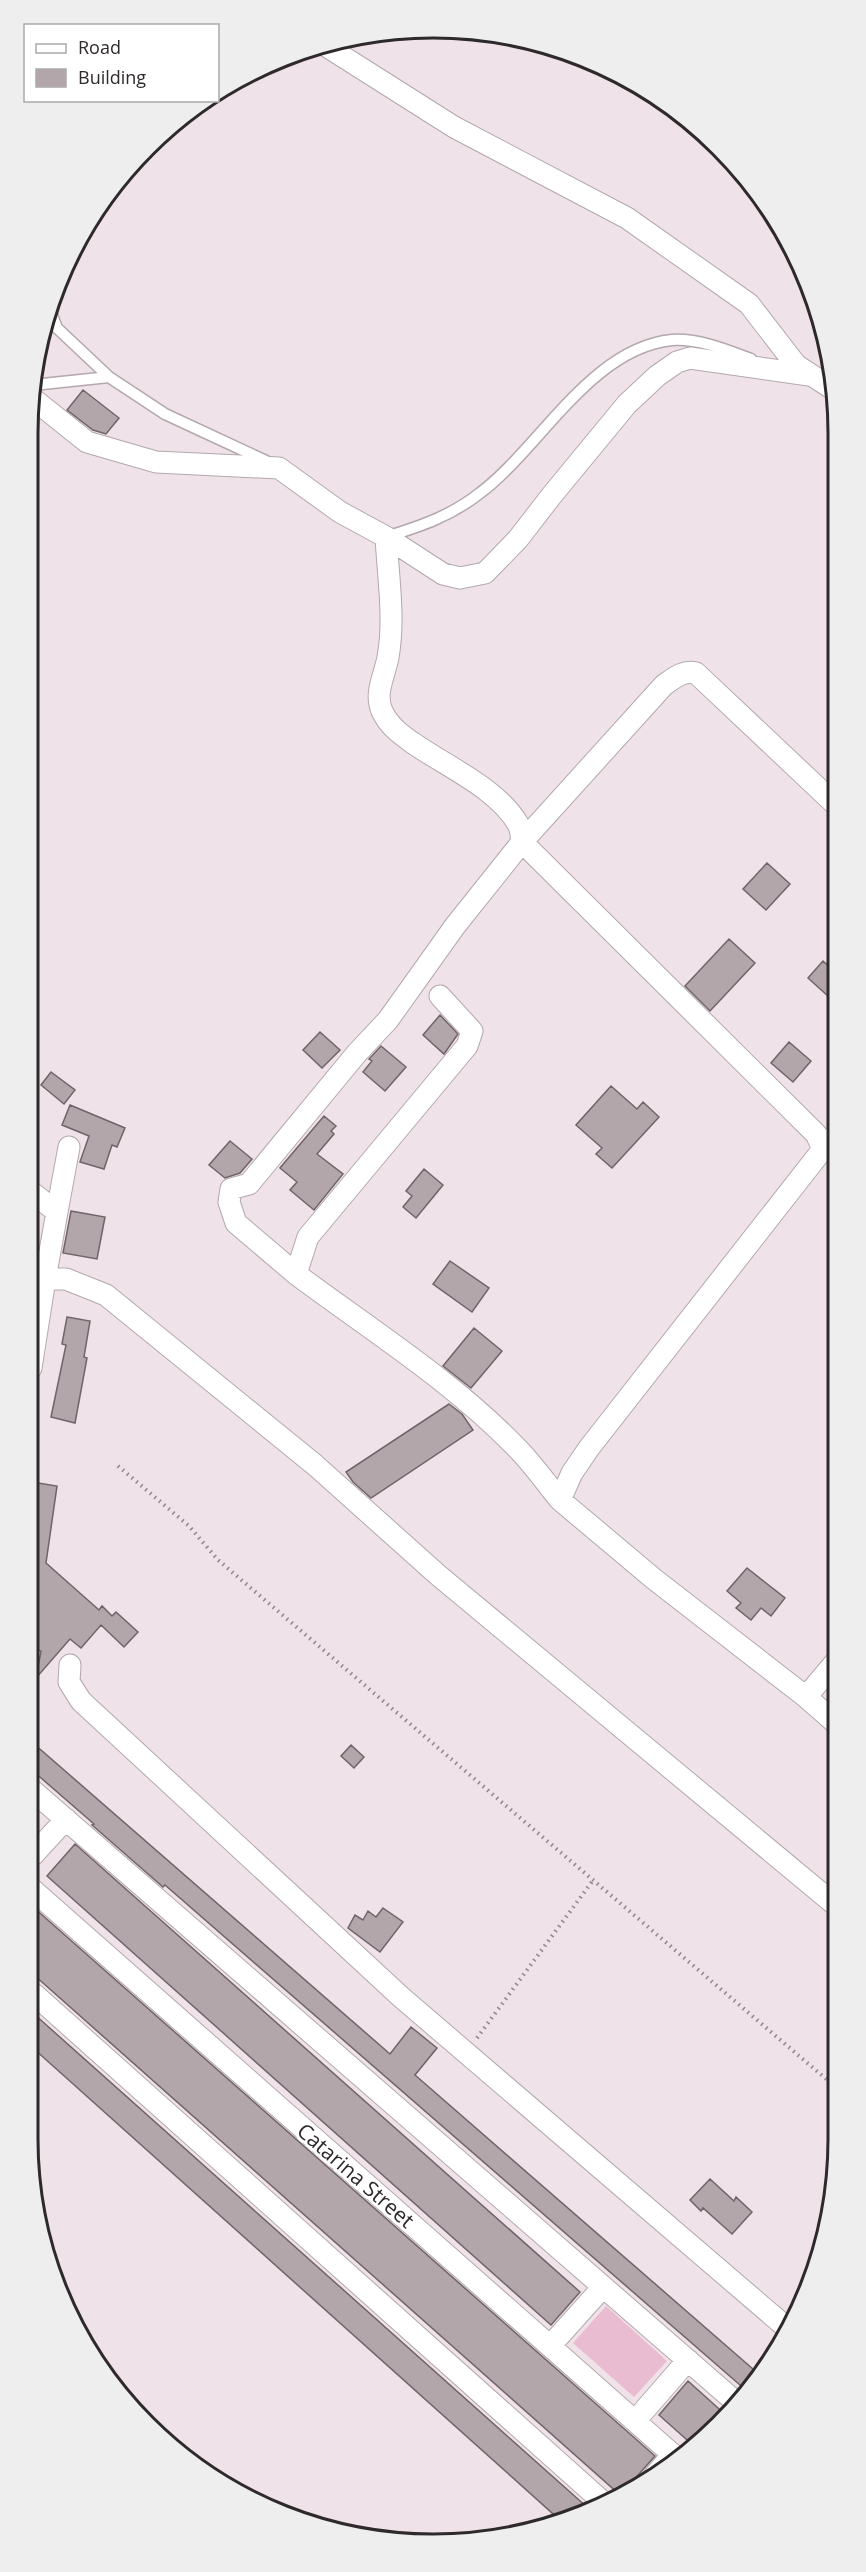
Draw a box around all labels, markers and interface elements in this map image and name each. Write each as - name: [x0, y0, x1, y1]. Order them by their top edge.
- legend: [24, 24, 219, 102]
- text: Road: [78, 35, 121, 59]
- text: Building: [78, 65, 146, 89]
- street label: Catarina Street: [291, 2116, 421, 2234]

